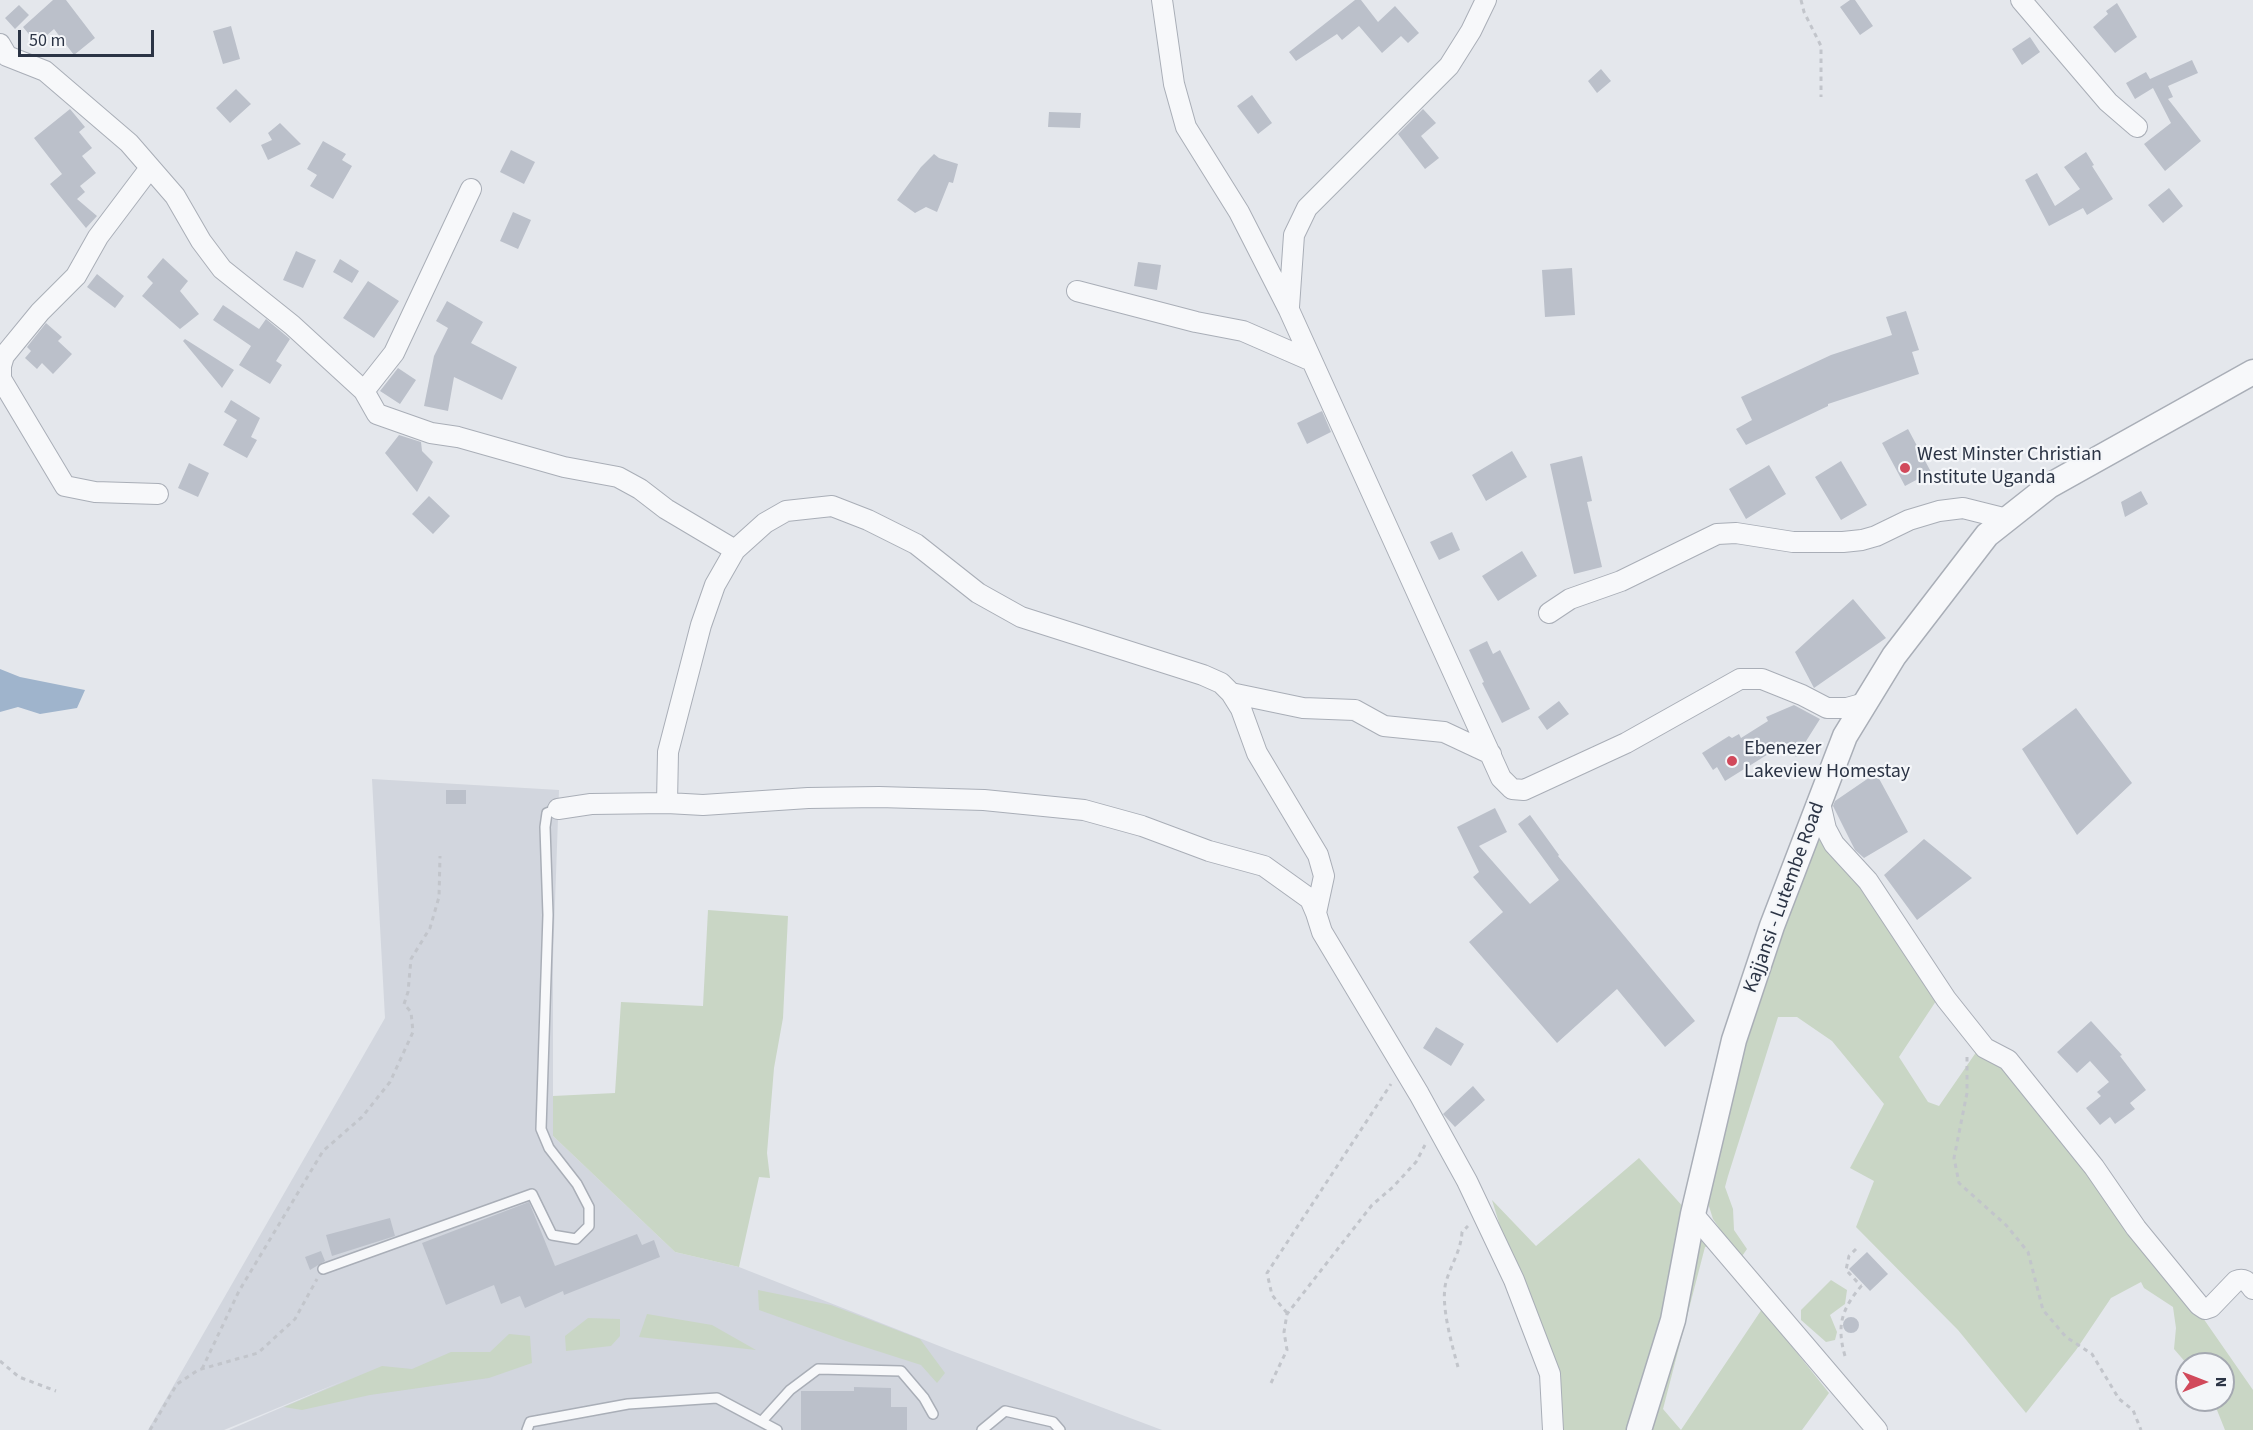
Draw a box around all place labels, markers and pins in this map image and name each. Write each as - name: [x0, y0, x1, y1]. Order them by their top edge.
- place label: West Minster Christian Institute Uganda: [1917, 444, 2102, 491]
- marker: West Minster Christian Institute Uganda: [1898, 461, 1912, 475]
- place label: Ebenezer Lakeview Homestay: [1744, 738, 1910, 785]
- marker: Ebenezer Lakeview Homestay: [1725, 754, 1739, 768]

